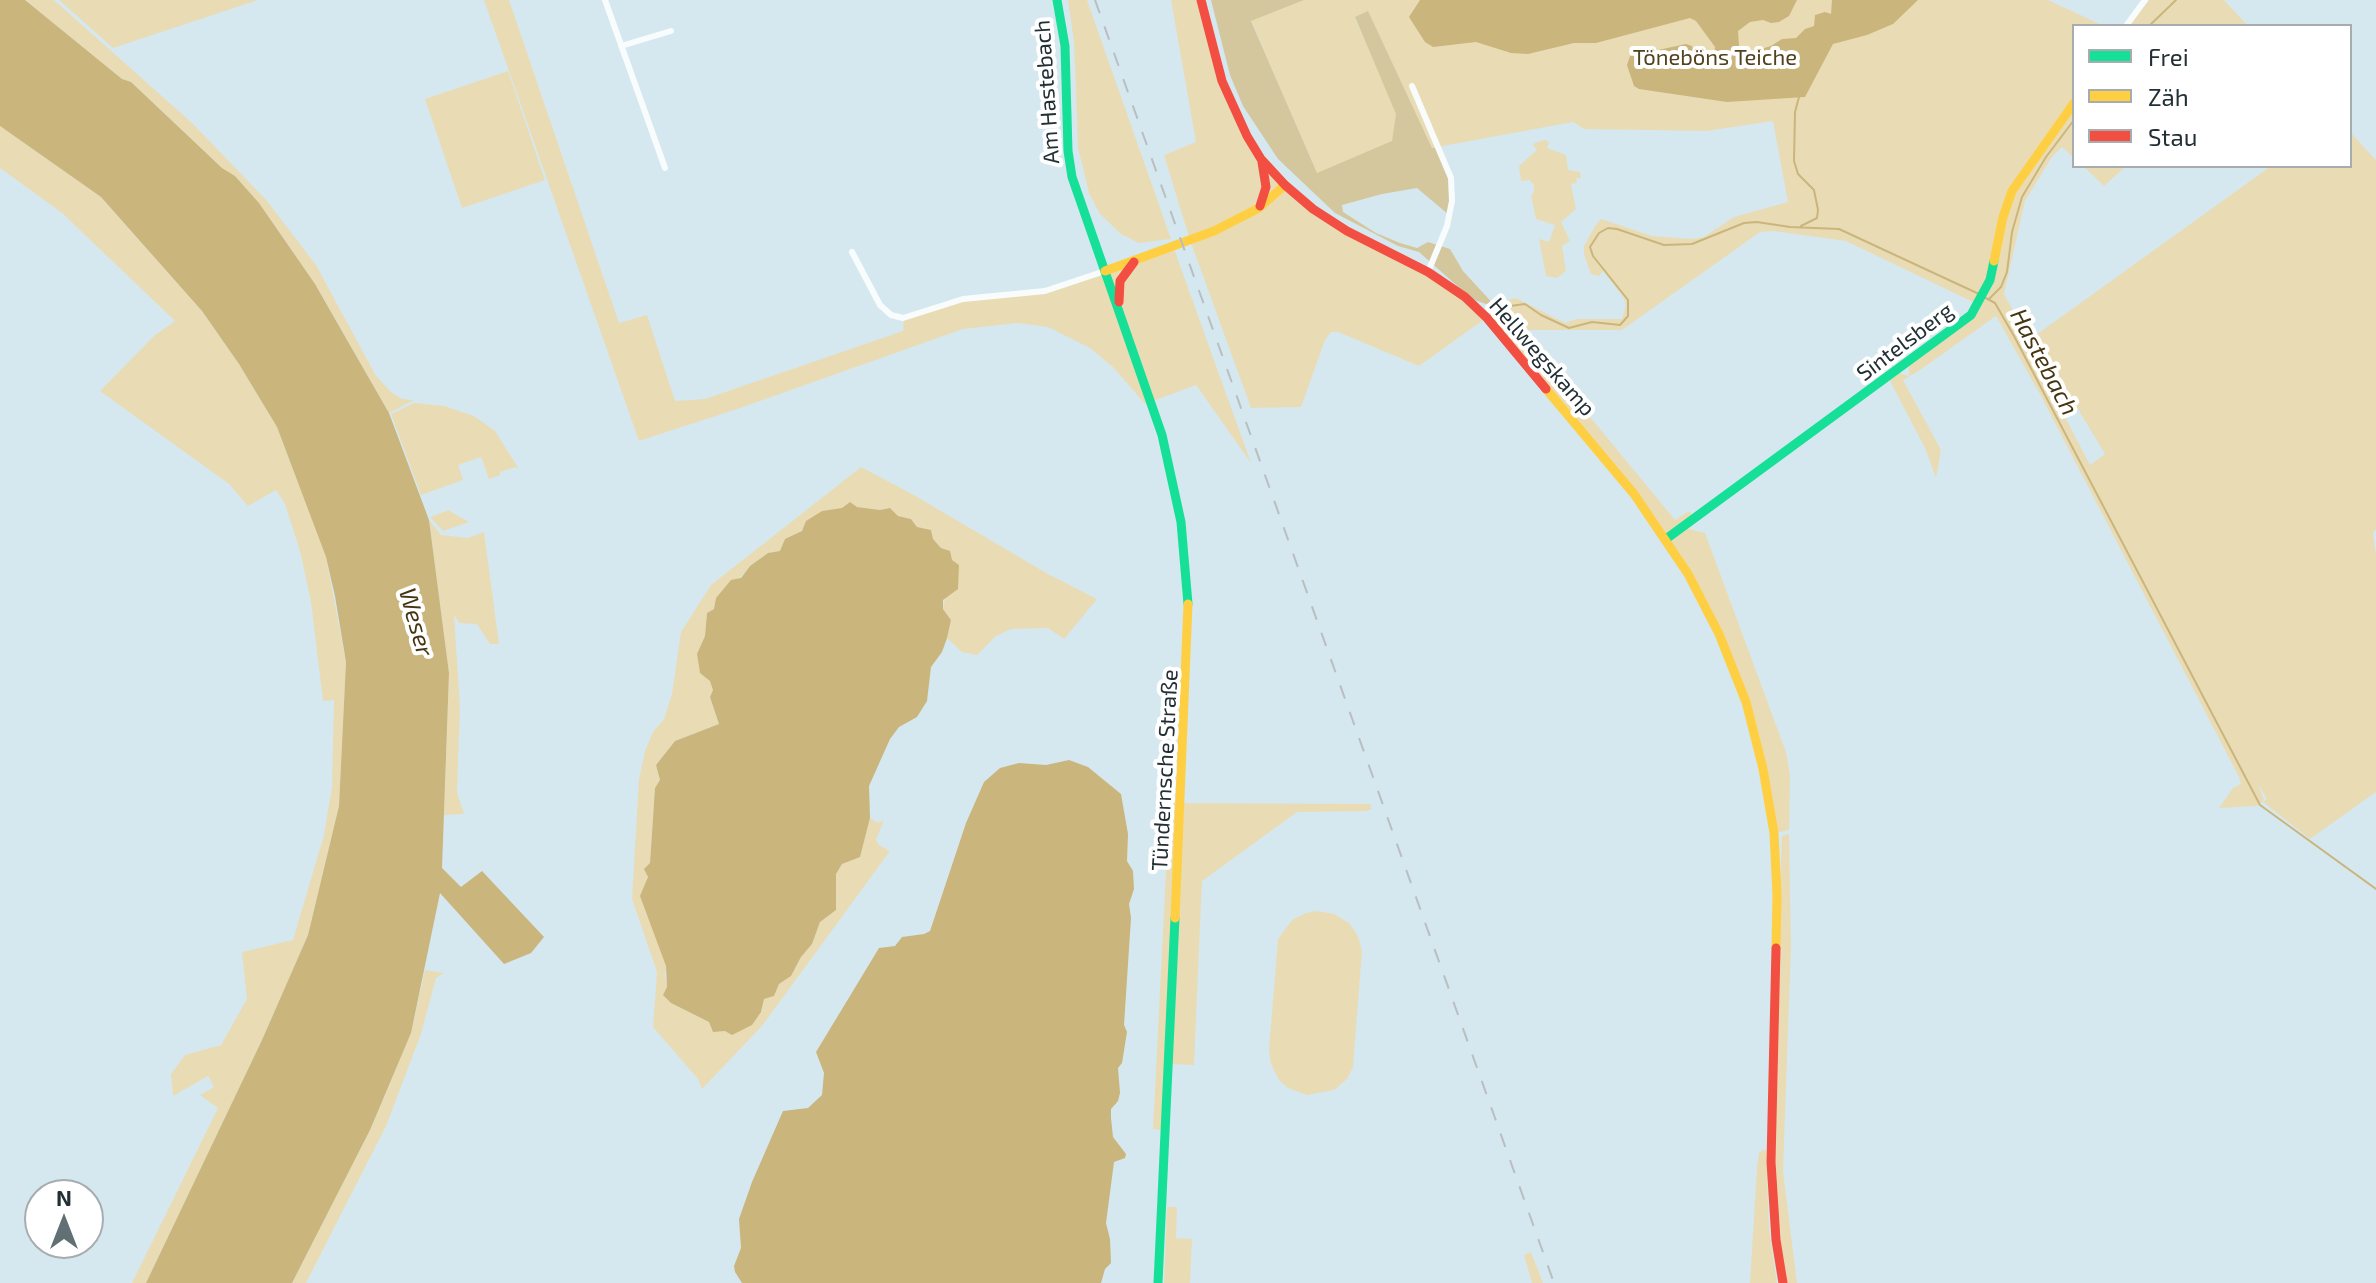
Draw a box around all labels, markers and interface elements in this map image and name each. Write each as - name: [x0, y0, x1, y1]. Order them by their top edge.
- street label: Am Hastebach: [1029, 19, 1065, 165]
- legend: [2072, 24, 2352, 168]
- text: Frei: [2148, 42, 2189, 71]
- park label: Töneböns Teiche: [1633, 45, 1797, 71]
- text: Zäh: [2148, 82, 2189, 111]
- text: Stau: [2148, 122, 2197, 151]
- street label: Hellwegskamp: [1484, 293, 1600, 421]
- street label: Sintelsberg: [1852, 297, 1958, 387]
- water label: Hastebach: [2004, 304, 2084, 420]
- water label: Weser: [393, 585, 439, 659]
- street label: Tündernsche Straße: [1147, 669, 1183, 871]
- north arrow: [24, 1179, 104, 1259]
- text: N: [56, 1184, 72, 1210]

